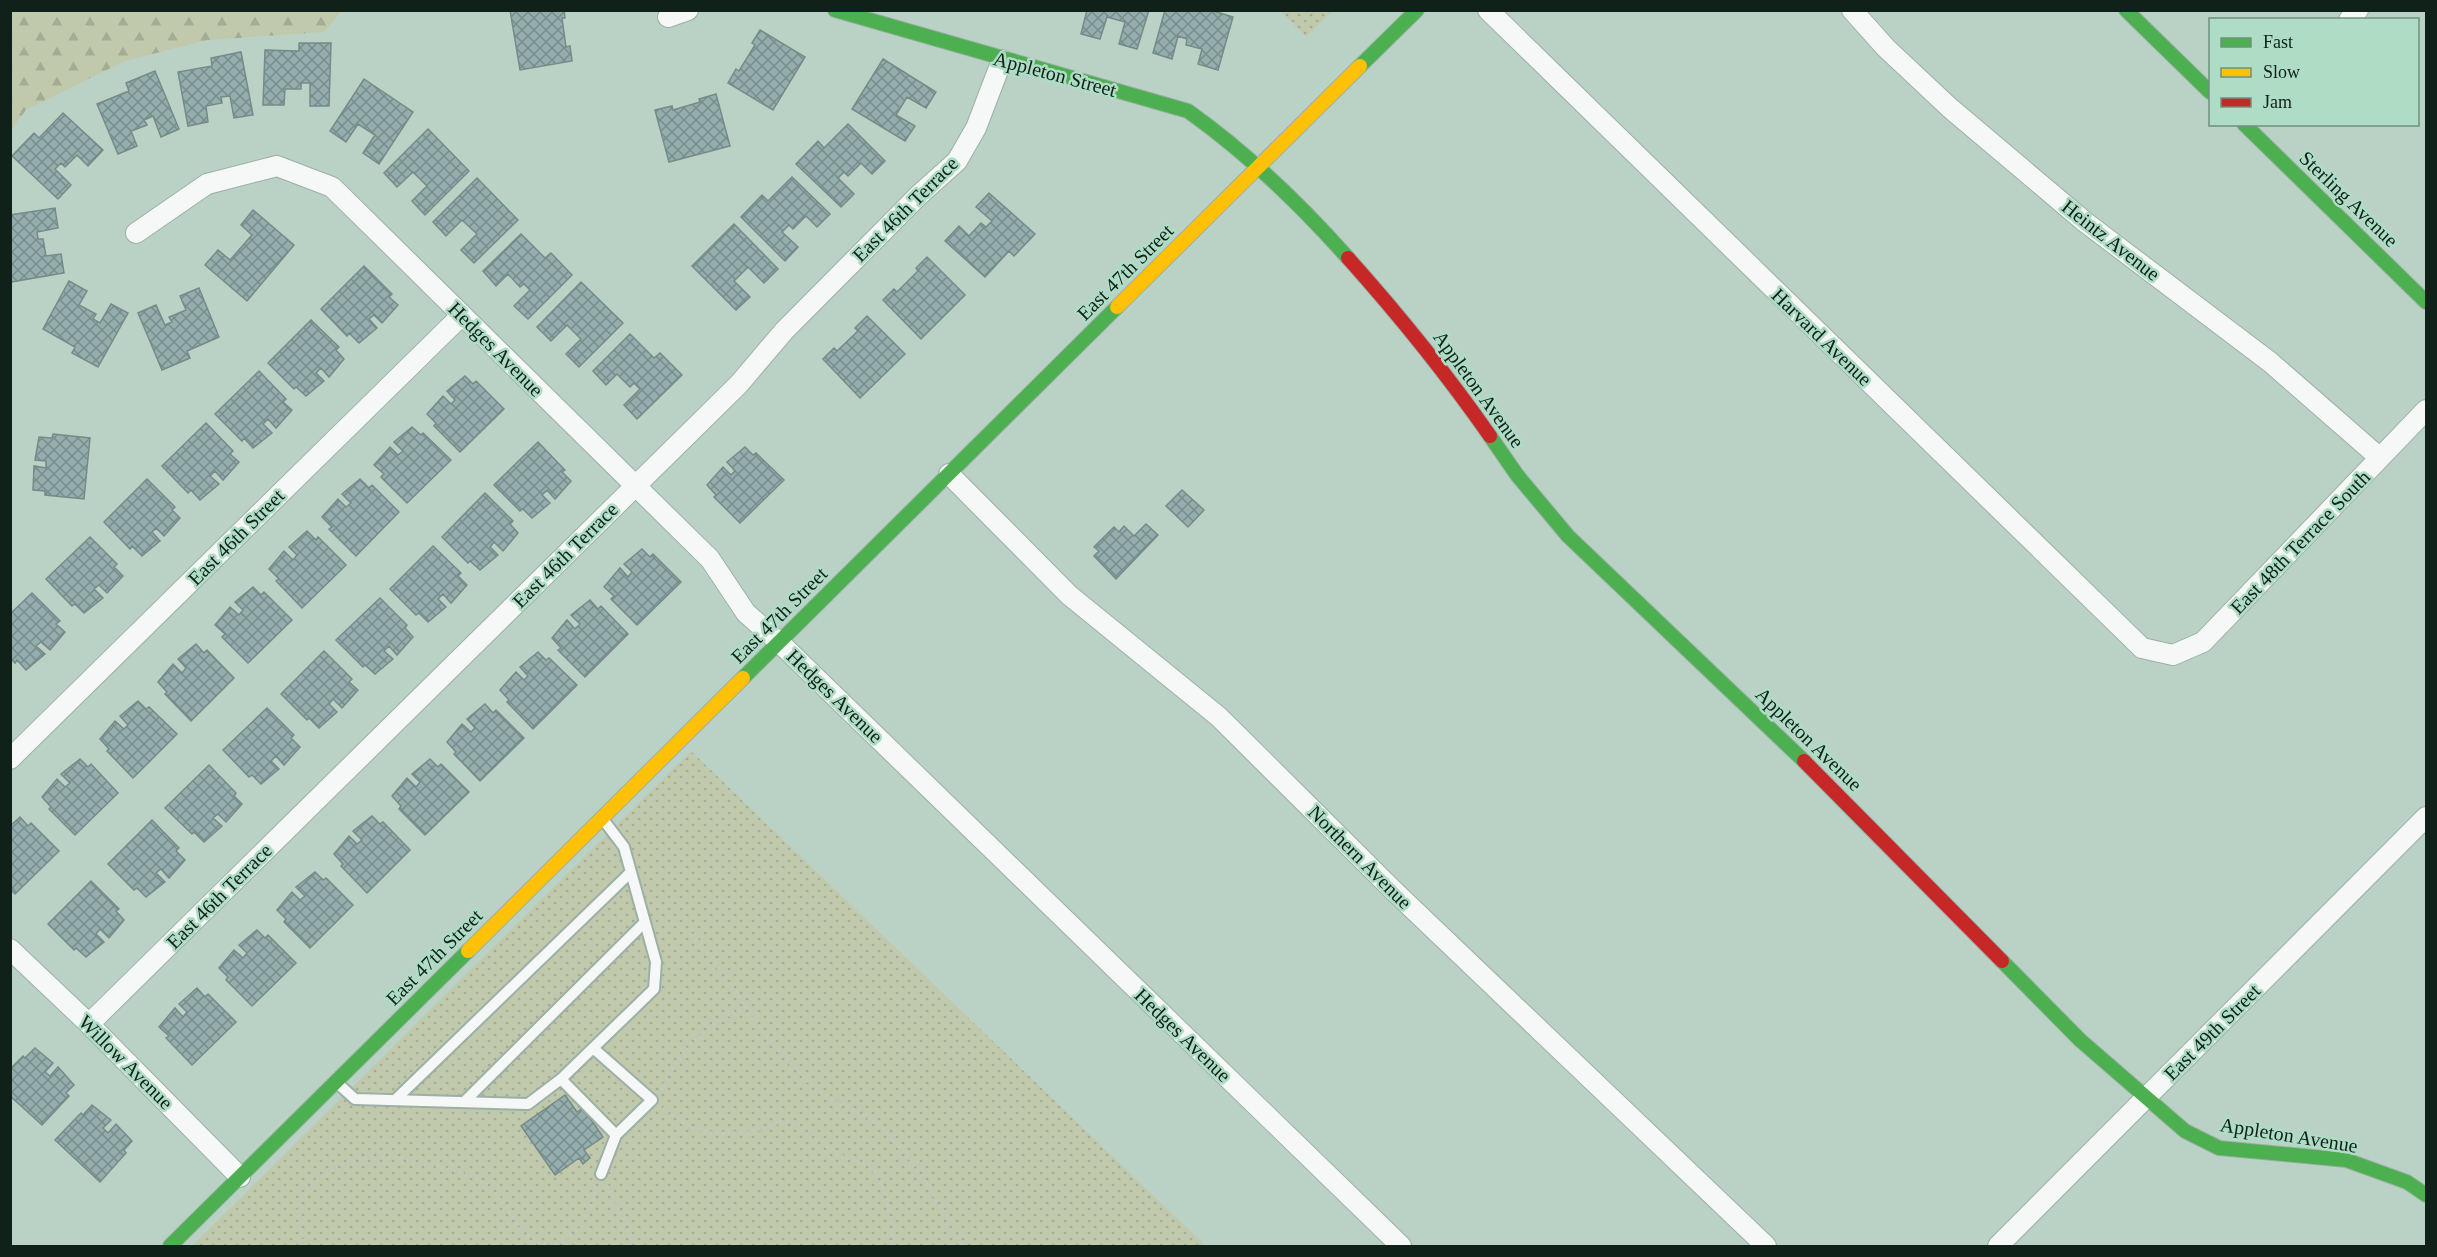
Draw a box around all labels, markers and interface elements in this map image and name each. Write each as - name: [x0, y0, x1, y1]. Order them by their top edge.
- legend: [2209, 18, 2419, 126]
- text: Fast: [2263, 32, 2293, 52]
- street label: Appleton Street: [991, 47, 1119, 102]
- text: Slow: [2263, 62, 2300, 82]
- text: Jam: [2263, 92, 2292, 112]
- street label: Sterling Avenue: [2295, 147, 2403, 252]
- street label: East 46th Terrace: [848, 152, 962, 266]
- street label: Heintz Avenue: [2058, 195, 2164, 285]
- street label: East 47th Street: [1072, 219, 1178, 325]
- street label: Harvard Avenue: [1768, 284, 1877, 390]
- street label: Hedges Avenue: [443, 297, 548, 402]
- street label: Appleton Avenue: [1428, 326, 1529, 452]
- street label: East 48th Terrace South: [2226, 466, 2374, 618]
- street label: East 46th Street: [183, 484, 289, 590]
- street label: East 46th Terrace: [508, 498, 622, 612]
- street label: East 47th Street: [726, 562, 832, 668]
- street label: Hedges Avenue: [782, 645, 888, 748]
- street label: Appleton Avenue: [1751, 683, 1867, 796]
- street label: Northern Avenue: [1304, 801, 1416, 913]
- street label: East 46th Terrace: [162, 839, 276, 953]
- street label: East 47th Street: [381, 904, 487, 1010]
- street label: East 49th Street: [2159, 979, 2265, 1085]
- street label: Hedges Avenue: [1130, 984, 1236, 1087]
- street label: Willow Avenue: [74, 1010, 178, 1114]
- street label: Appleton Avenue: [2218, 1113, 2360, 1158]

